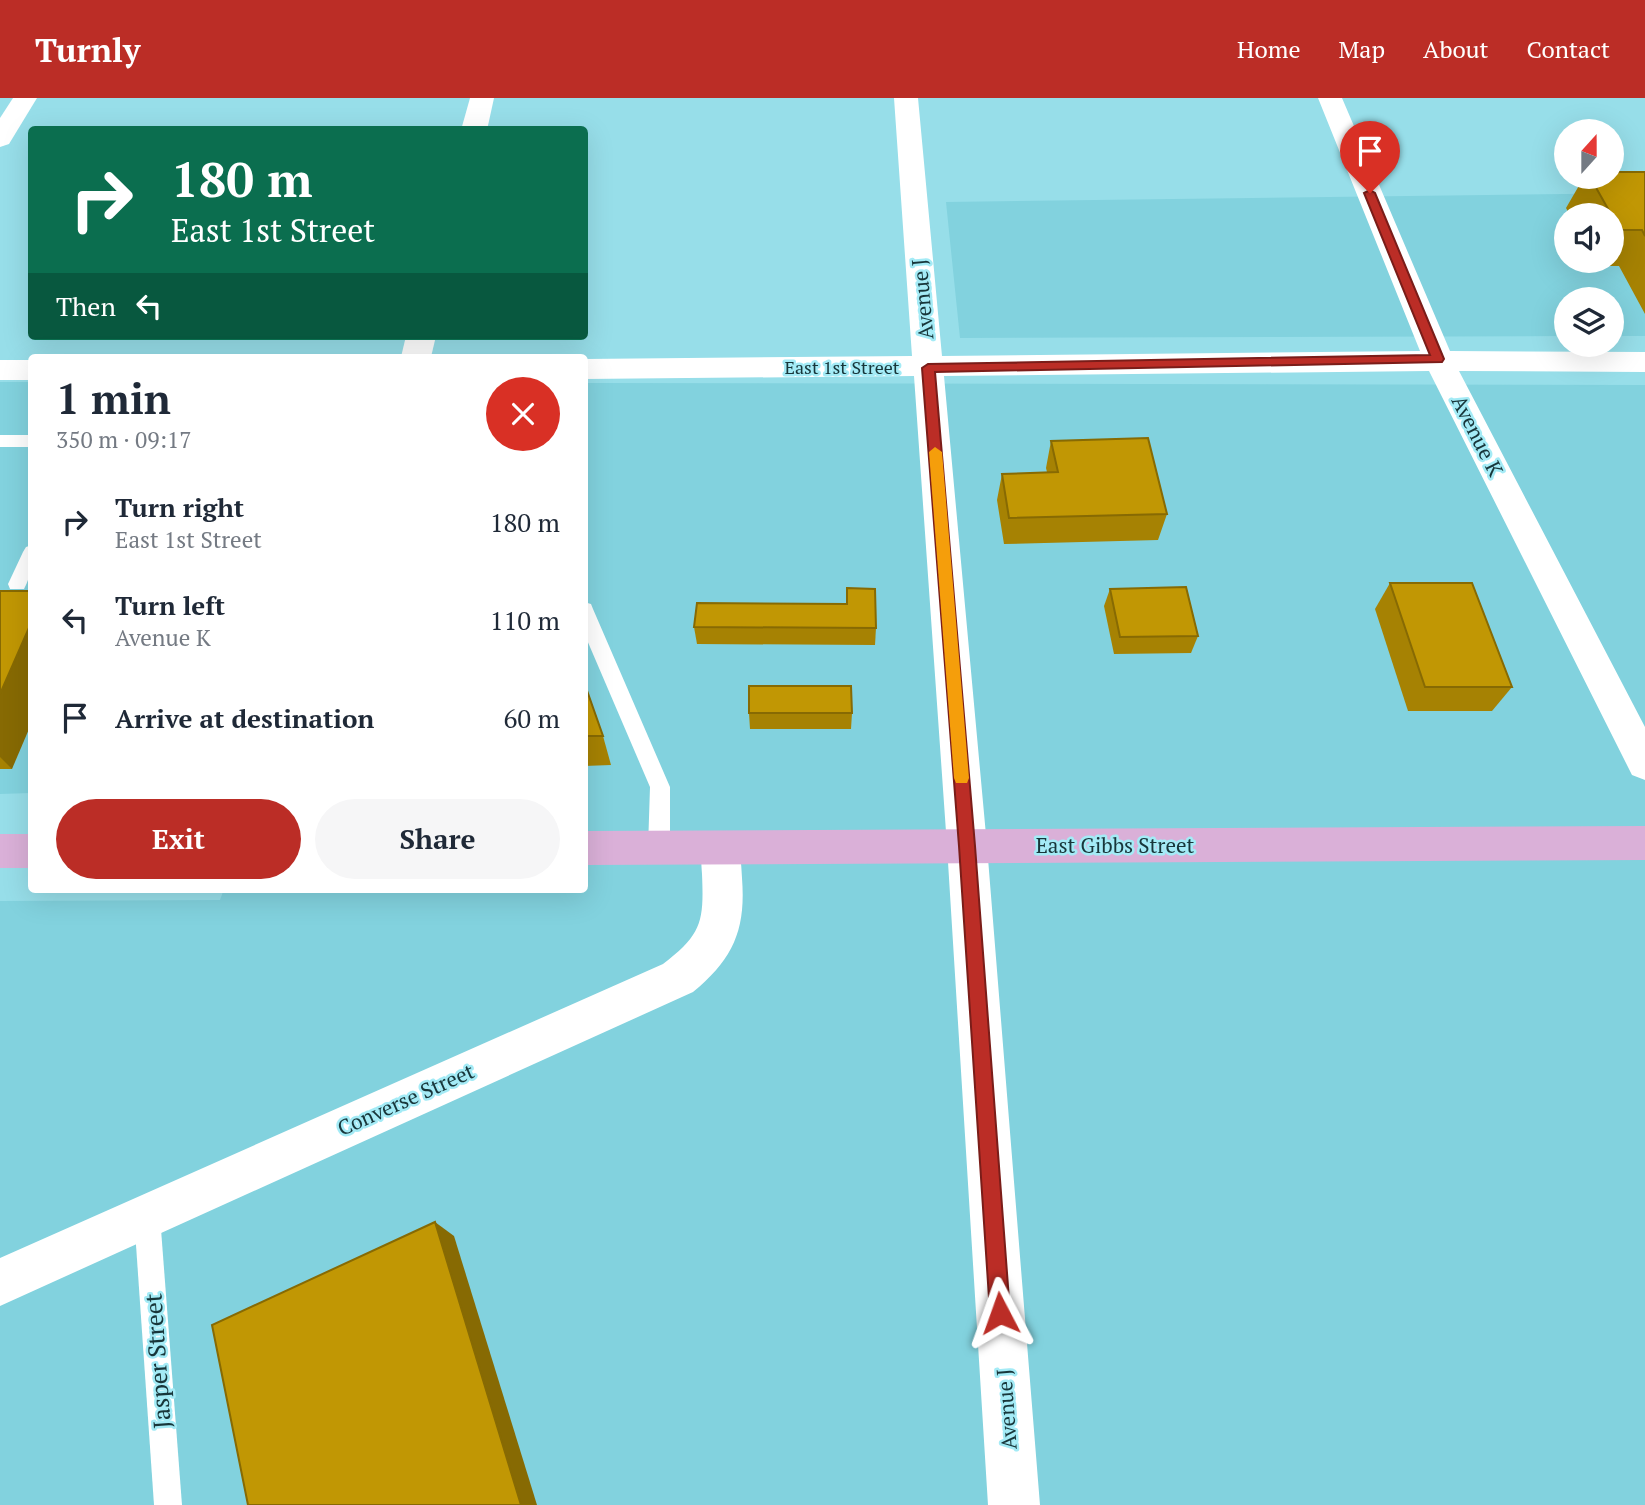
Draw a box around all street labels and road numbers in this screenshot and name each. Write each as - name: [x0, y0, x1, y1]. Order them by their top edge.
- street label: Avenue J: [905, 258, 939, 341]
- street label: East 1st Street: [785, 355, 900, 379]
- street label: Avenue K: [1446, 390, 1510, 481]
- street label: East Gibbs Street: [1036, 831, 1195, 859]
- street label: Converse Street: [333, 1056, 479, 1142]
- street label: Jasper Street: [136, 1292, 178, 1430]
- street label: Avenue J: [989, 1368, 1023, 1450]

